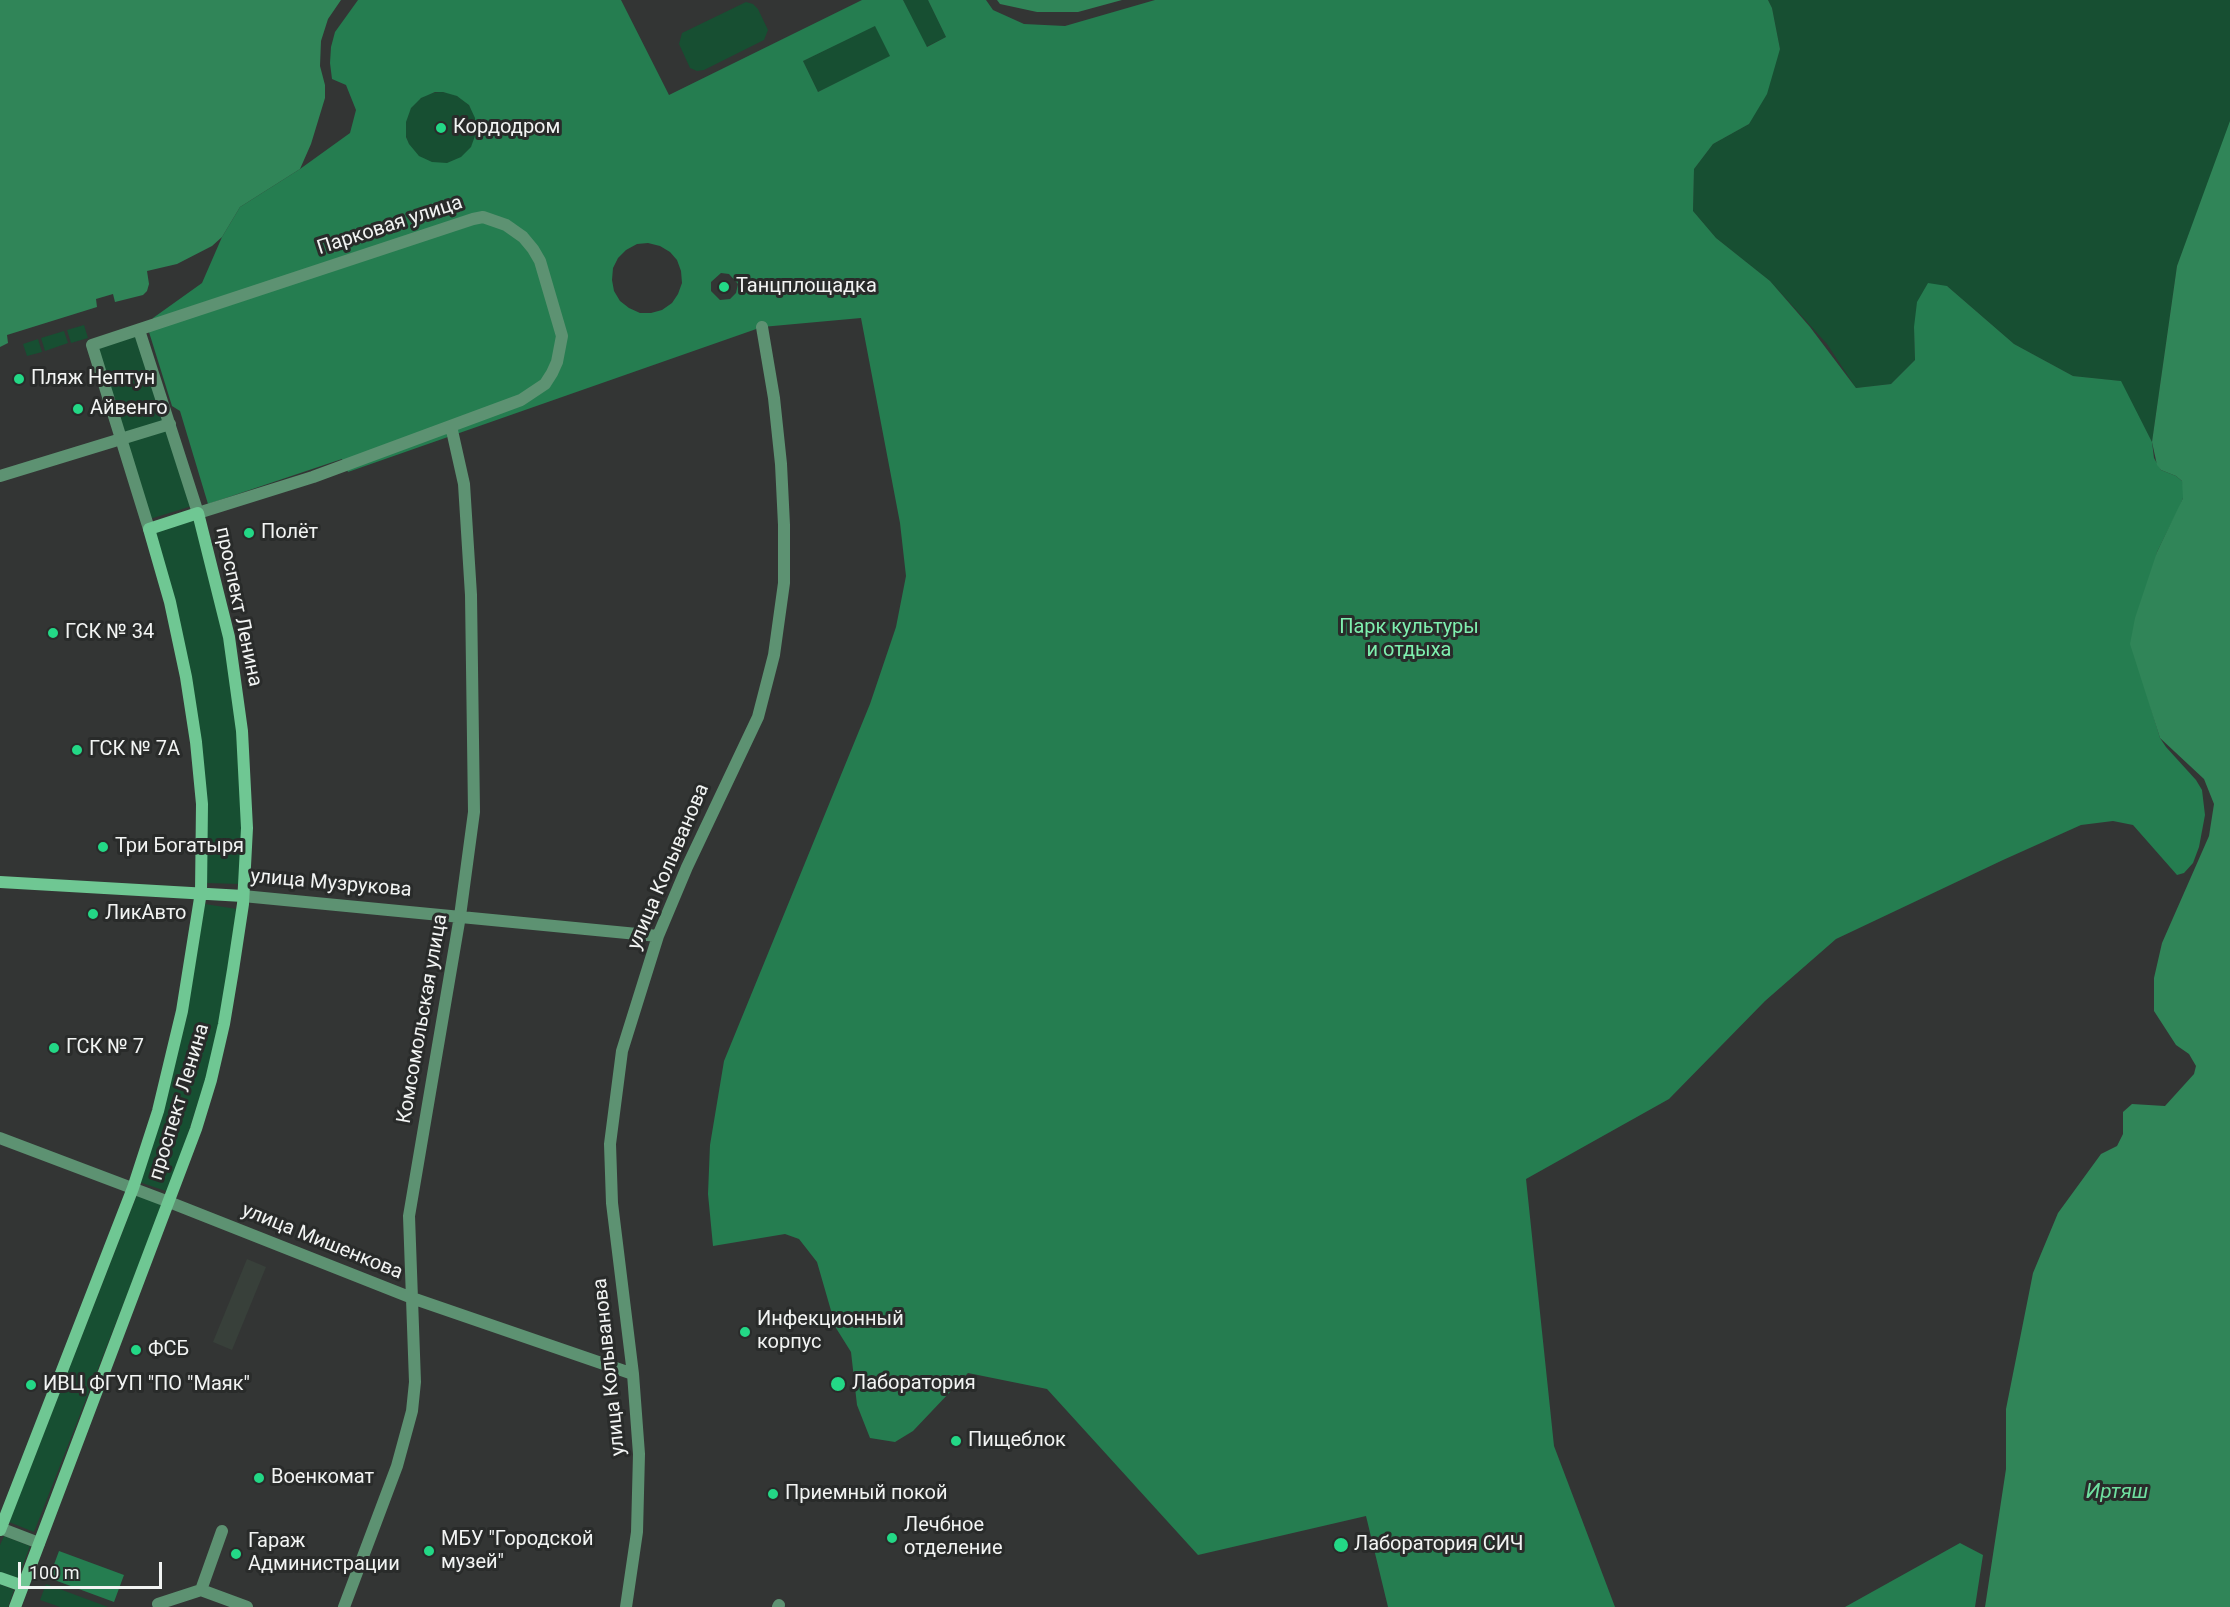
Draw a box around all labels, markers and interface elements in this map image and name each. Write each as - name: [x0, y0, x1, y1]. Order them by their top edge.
- place label: Кордодром: [453, 116, 560, 140]
- marker: Кордодром: [434, 121, 448, 135]
- street label: Парковая улица: [314, 191, 466, 261]
- place label: Танцплощадка: [736, 275, 877, 299]
- marker: Танцплощадка: [717, 280, 731, 294]
- place label: Пляж Нептун: [31, 367, 155, 391]
- marker: Пляж Нептун: [12, 372, 26, 386]
- place label: Айвенго: [90, 397, 168, 421]
- marker: Айвенго: [71, 402, 85, 416]
- place label: Полёт: [261, 521, 318, 545]
- street label: проспект Ленина: [209, 525, 267, 689]
- marker: Полёт: [242, 526, 256, 540]
- park label: Парк культуры и отдыха: [1339, 616, 1479, 663]
- place label: ГСК № 34: [65, 621, 154, 645]
- marker: ГСК № 34: [46, 626, 60, 640]
- place label: ГСК № 7А: [89, 738, 180, 762]
- marker: ГСК № 7А: [70, 743, 84, 757]
- street label: улица Колыванова: [623, 780, 715, 954]
- place label: Три Богатыря: [115, 835, 244, 859]
- marker: Три Богатыря: [96, 840, 110, 854]
- street label: улица Музрукова: [249, 865, 413, 903]
- place label: ЛикАвто: [105, 902, 186, 926]
- marker: ЛикАвто: [86, 907, 100, 921]
- street label: Комсомольская улица: [393, 912, 453, 1126]
- street label: проспект Ленина: [145, 1021, 215, 1183]
- place label: ГСК № 7: [66, 1036, 144, 1060]
- marker: ГСК № 7: [47, 1041, 61, 1055]
- street label: улица Мишенкова: [238, 1199, 406, 1285]
- street label: улица Колыванова: [589, 1277, 631, 1457]
- place label: Инфекционный корпус: [757, 1308, 904, 1355]
- marker: Инфекционный корпус: [738, 1325, 752, 1339]
- place label: ФСБ: [148, 1338, 189, 1362]
- marker: ФСБ: [129, 1343, 143, 1357]
- place label: Лаборатория: [852, 1372, 976, 1396]
- place label: ИВЦ ФГУП "ПО "Маяк": [43, 1373, 250, 1397]
- marker: Лаборатория: [829, 1375, 847, 1393]
- marker: ИВЦ ФГУП "ПО "Маяк": [24, 1378, 38, 1392]
- place label: Пищеблок: [968, 1429, 1066, 1453]
- marker: Пищеблок: [949, 1434, 963, 1448]
- place label: Военкомат: [271, 1466, 374, 1490]
- marker: Военкомат: [252, 1471, 266, 1485]
- water label: Иртяш: [2086, 1480, 2148, 1506]
- place label: Приемный покой: [785, 1482, 948, 1506]
- marker: Приемный покой: [766, 1487, 780, 1501]
- place label: Лечбное отделение: [904, 1514, 1002, 1561]
- place label: МБУ "Городской музей": [441, 1528, 594, 1575]
- place label: Гараж Администрации: [248, 1530, 400, 1577]
- marker: Лечбное отделение: [885, 1531, 899, 1545]
- place label: Лаборатория СИЧ: [1354, 1533, 1523, 1557]
- marker: Лаборатория СИЧ: [1332, 1536, 1350, 1554]
- marker: МБУ "Городской музей": [422, 1544, 436, 1558]
- marker: Гараж Администрации: [229, 1547, 243, 1561]
- scale bar: [21, 1550, 165, 1588]
- text: 100 m: [29, 1562, 80, 1583]

